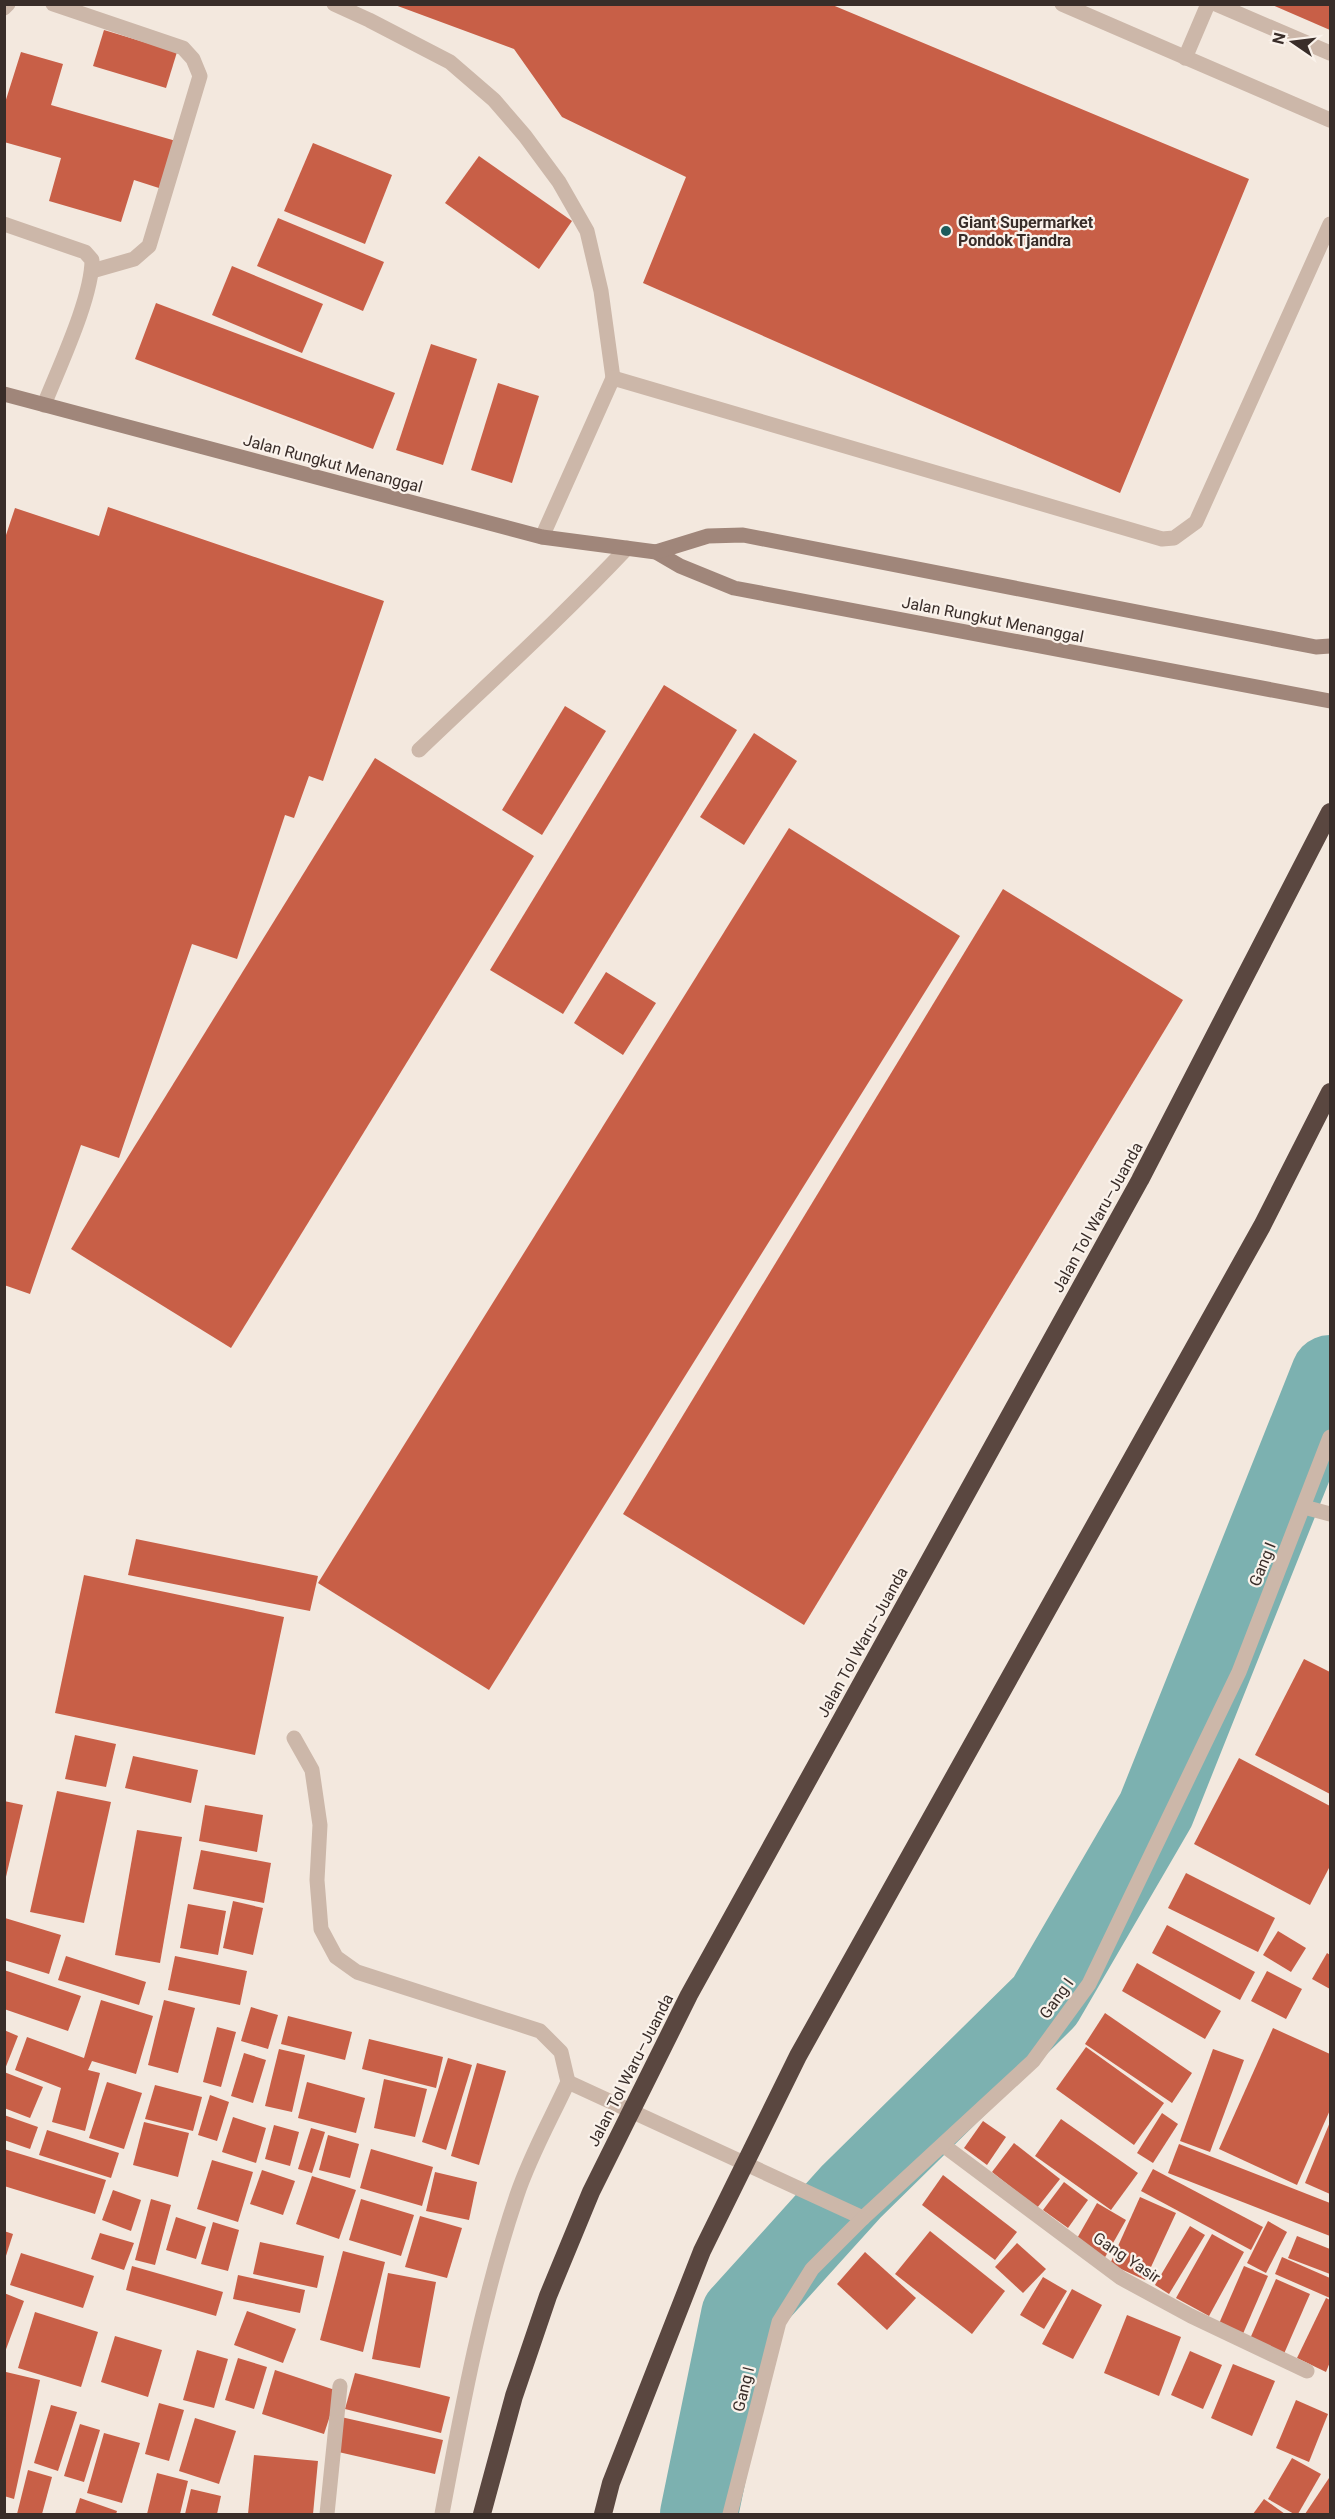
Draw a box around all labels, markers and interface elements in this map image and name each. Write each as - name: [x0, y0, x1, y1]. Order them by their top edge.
- north arrow: [1263, 12, 1323, 72]
- text: N: [1268, 31, 1290, 46]
- place label: Giant Supermarket Pondok Tjandra: [958, 213, 1094, 250]
- marker: Giant Supermarket Pondok Tjandra: [939, 224, 953, 238]
- street label: Jalan Rungkut Menanggal: [241, 430, 425, 497]
- street label: Jalan Rungkut Menanggal: [900, 593, 1085, 646]
- street label: Jalan Tol Waru–Juanda: [1048, 1139, 1147, 1296]
- street label: Gang I: [1245, 1539, 1280, 1589]
- street label: Jalan Tol Waru–Juanda: [813, 1564, 912, 1721]
- street label: Gang I: [1035, 1974, 1078, 2022]
- street label: Jalan Tol Waru–Juanda: [584, 1991, 677, 2150]
- street label: Gang Yasir: [1090, 2228, 1164, 2287]
- street label: Gang I: [729, 2365, 758, 2414]

